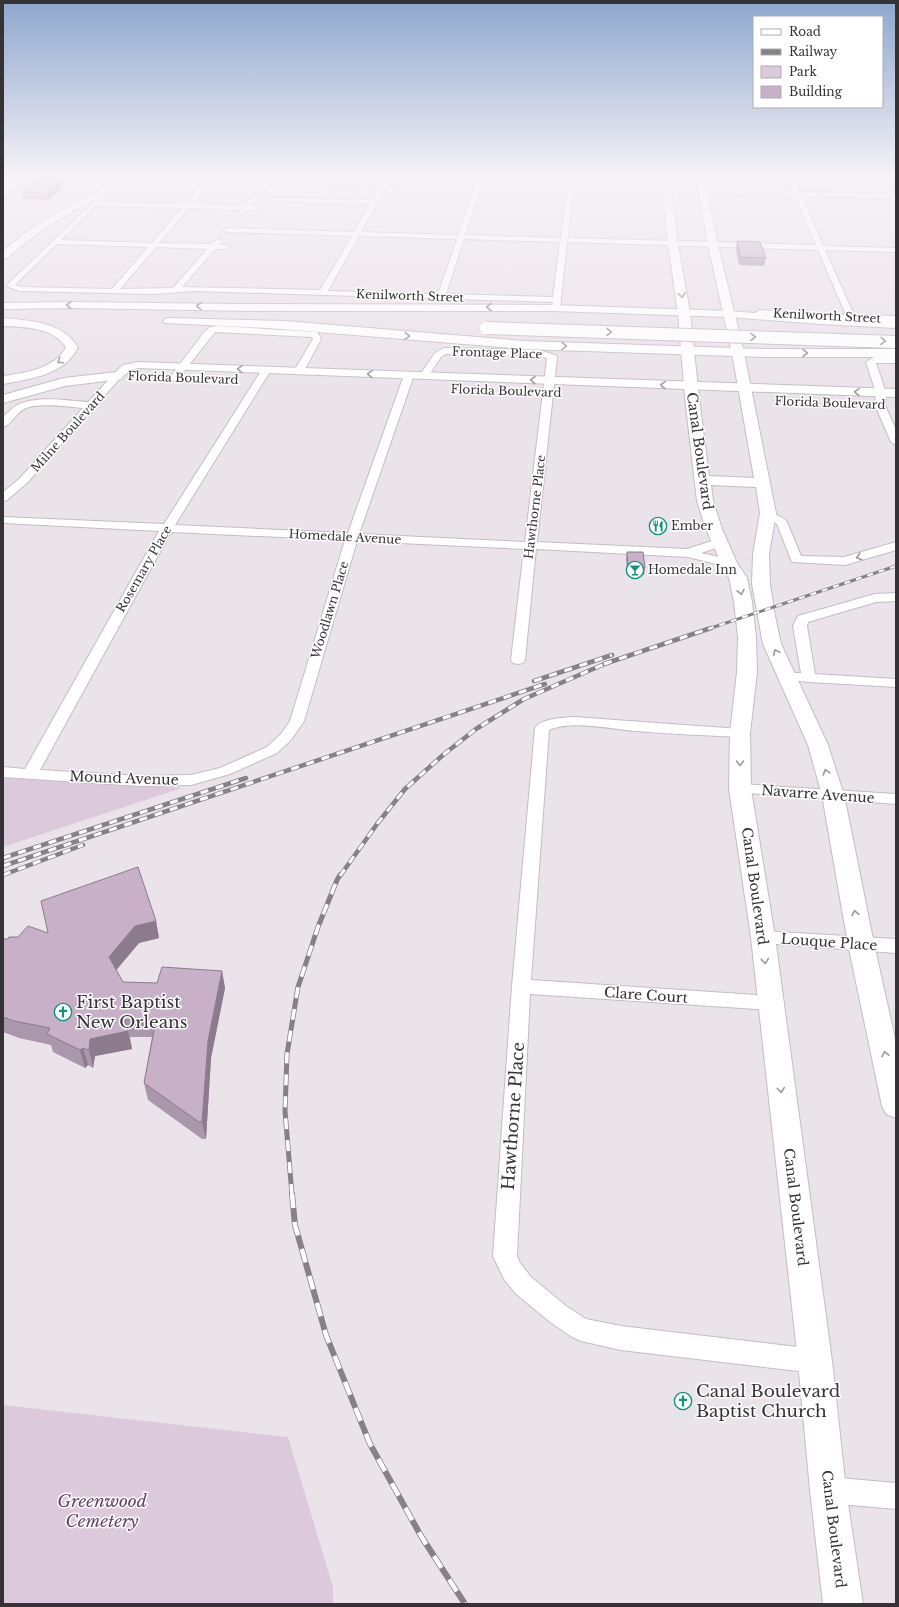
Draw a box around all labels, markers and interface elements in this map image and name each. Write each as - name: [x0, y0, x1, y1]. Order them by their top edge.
- legend: [753, 16, 883, 108]
- text: Road: [789, 24, 821, 39]
- text: Railway: [789, 44, 838, 59]
- text: Park: [789, 64, 817, 79]
- text: Building: [789, 84, 843, 99]
- street label: Kenilworth Street: [356, 286, 465, 305]
- one-way arrow: [677, 292, 686, 299]
- one-way arrow: [66, 301, 72, 309]
- one-way arrow: [196, 302, 202, 311]
- one-way arrow: [486, 303, 492, 311]
- street label: Kenilworth Street: [773, 305, 882, 326]
- one-way arrow: [606, 328, 612, 336]
- one-way arrow: [404, 331, 410, 340]
- one-way arrow: [750, 333, 756, 341]
- one-way arrow: [880, 337, 886, 346]
- one-way arrow: [561, 342, 567, 351]
- street label: Frontage Place: [452, 343, 543, 362]
- one-way arrow: [802, 349, 808, 357]
- one-way arrow: [58, 356, 65, 363]
- one-way arrow: [237, 364, 243, 373]
- street label: Florida Boulevard: [127, 368, 239, 387]
- one-way arrow: [367, 369, 373, 378]
- one-way arrow: [530, 375, 536, 384]
- one-way arrow: [660, 380, 666, 389]
- street label: Florida Boulevard: [450, 381, 562, 400]
- street label: Milne Boulevard: [28, 388, 108, 475]
- one-way arrow: [854, 388, 860, 396]
- street label: Canal Boulevard: [683, 391, 717, 512]
- street label: Florida Boulevard: [774, 393, 886, 412]
- street label: Hawthorne Place: [521, 454, 548, 560]
- restaurant icon: Ember: [648, 516, 668, 536]
- place label: Ember: [671, 518, 713, 533]
- street label: Rosemary Place: [113, 523, 175, 615]
- street label: Homedale Avenue: [288, 526, 402, 547]
- one-way arrow: [855, 552, 862, 561]
- street label: Woodlawn Place: [307, 559, 352, 661]
- bar icon: Homedale Inn: [625, 560, 645, 580]
- place label: Homedale Inn: [648, 562, 737, 577]
- one-way arrow: [736, 589, 744, 595]
- one-way arrow: [773, 649, 781, 657]
- one-way arrow: [736, 760, 744, 766]
- street label: Mound Avenue: [69, 767, 179, 789]
- one-way arrow: [822, 769, 831, 776]
- street label: Navarre Avenue: [761, 781, 875, 807]
- street label: Canal Boulevard: [738, 826, 772, 947]
- one-way arrow: [851, 910, 860, 916]
- street label: Louque Place: [780, 930, 878, 954]
- one-way arrow: [761, 958, 770, 964]
- street label: Clare Court: [604, 983, 689, 1007]
- place label: First Baptist New Orleans: [76, 992, 188, 1033]
- church icon: First Baptist New Orleans: [53, 1002, 73, 1022]
- street label: Hawthorne Place: [498, 1041, 529, 1191]
- one-way arrow: [881, 1051, 889, 1057]
- one-way arrow: [776, 1087, 785, 1093]
- street label: Canal Boulevard: [780, 1147, 812, 1268]
- place label: Canal Boulevard Baptist Church: [696, 1381, 841, 1422]
- church icon: Canal Boulevard Baptist Church: [673, 1391, 693, 1411]
- street label: Canal Boulevard: [818, 1469, 850, 1590]
- park label: Greenwood Cemetery: [57, 1491, 148, 1532]

